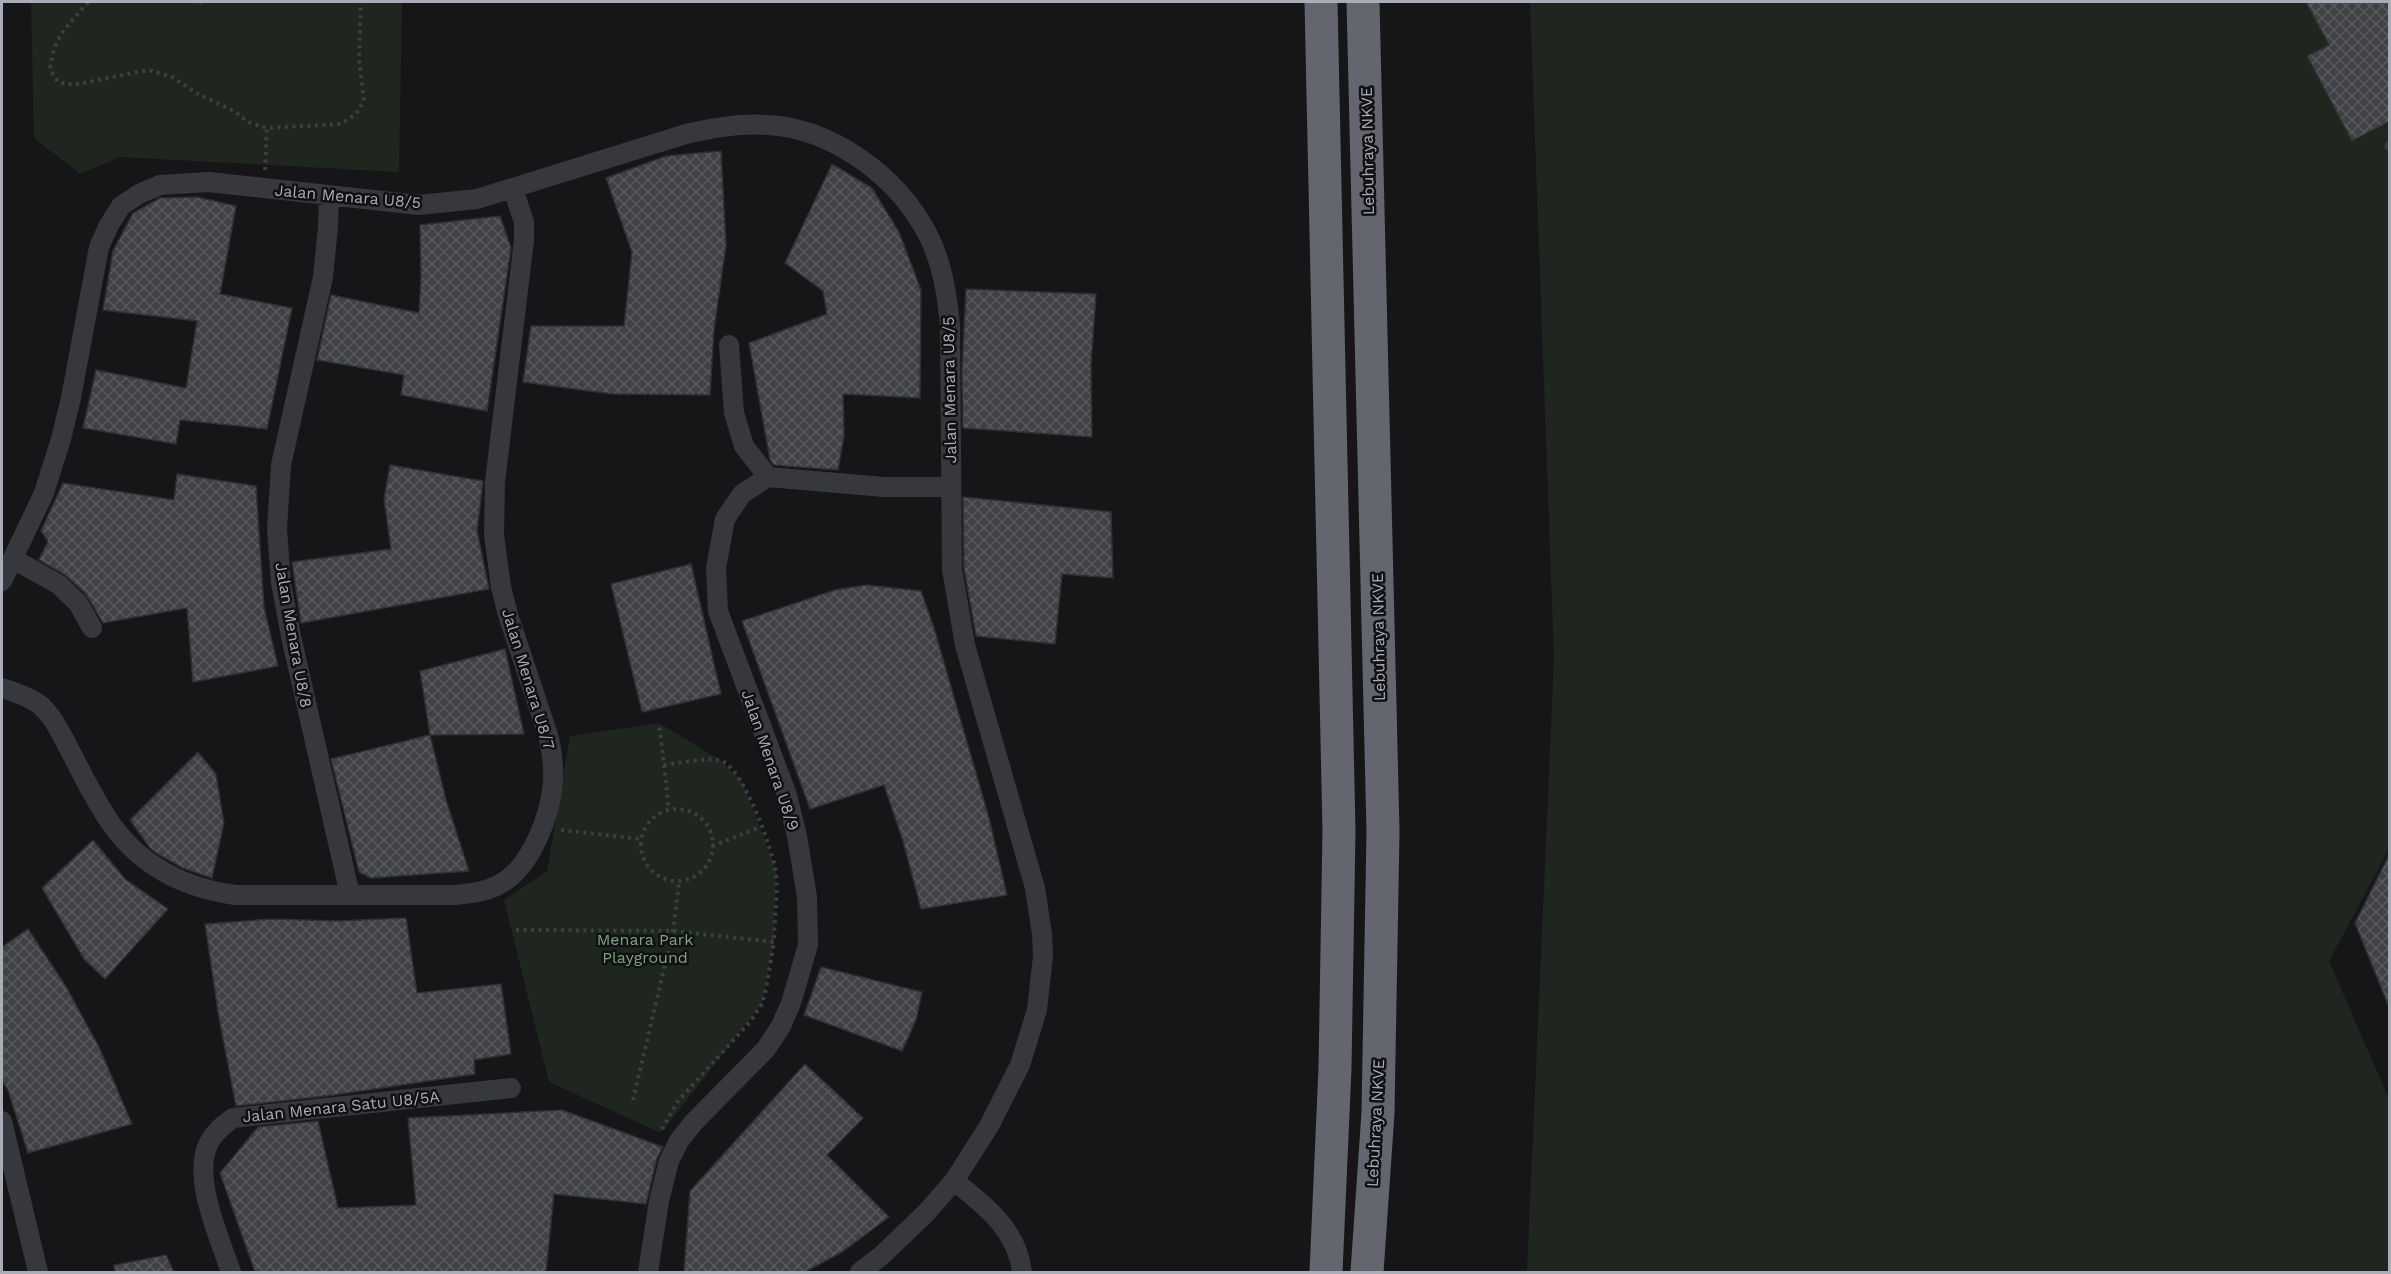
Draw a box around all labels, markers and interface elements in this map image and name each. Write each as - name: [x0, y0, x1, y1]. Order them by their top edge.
- street label: Lebuhraya NKVE: [1357, 87, 1378, 215]
- street label: Jalan Menara U8/5: [274, 181, 422, 212]
- street label: Jalan Menara U8/5: [939, 316, 960, 464]
- street label: Jalan Menara U8/8: [271, 561, 316, 709]
- street label: Lebuhraya NKVE: [1368, 573, 1389, 701]
- street label: Jalan Menara U8/7: [498, 606, 559, 752]
- street label: Jalan Menara U8/9: [738, 687, 803, 833]
- park label: Menara Park Playground: [597, 930, 693, 967]
- street label: Lebuhraya NKVE: [1363, 1058, 1388, 1188]
- street label: Jalan Menara Satu U8/5A: [241, 1087, 441, 1126]

